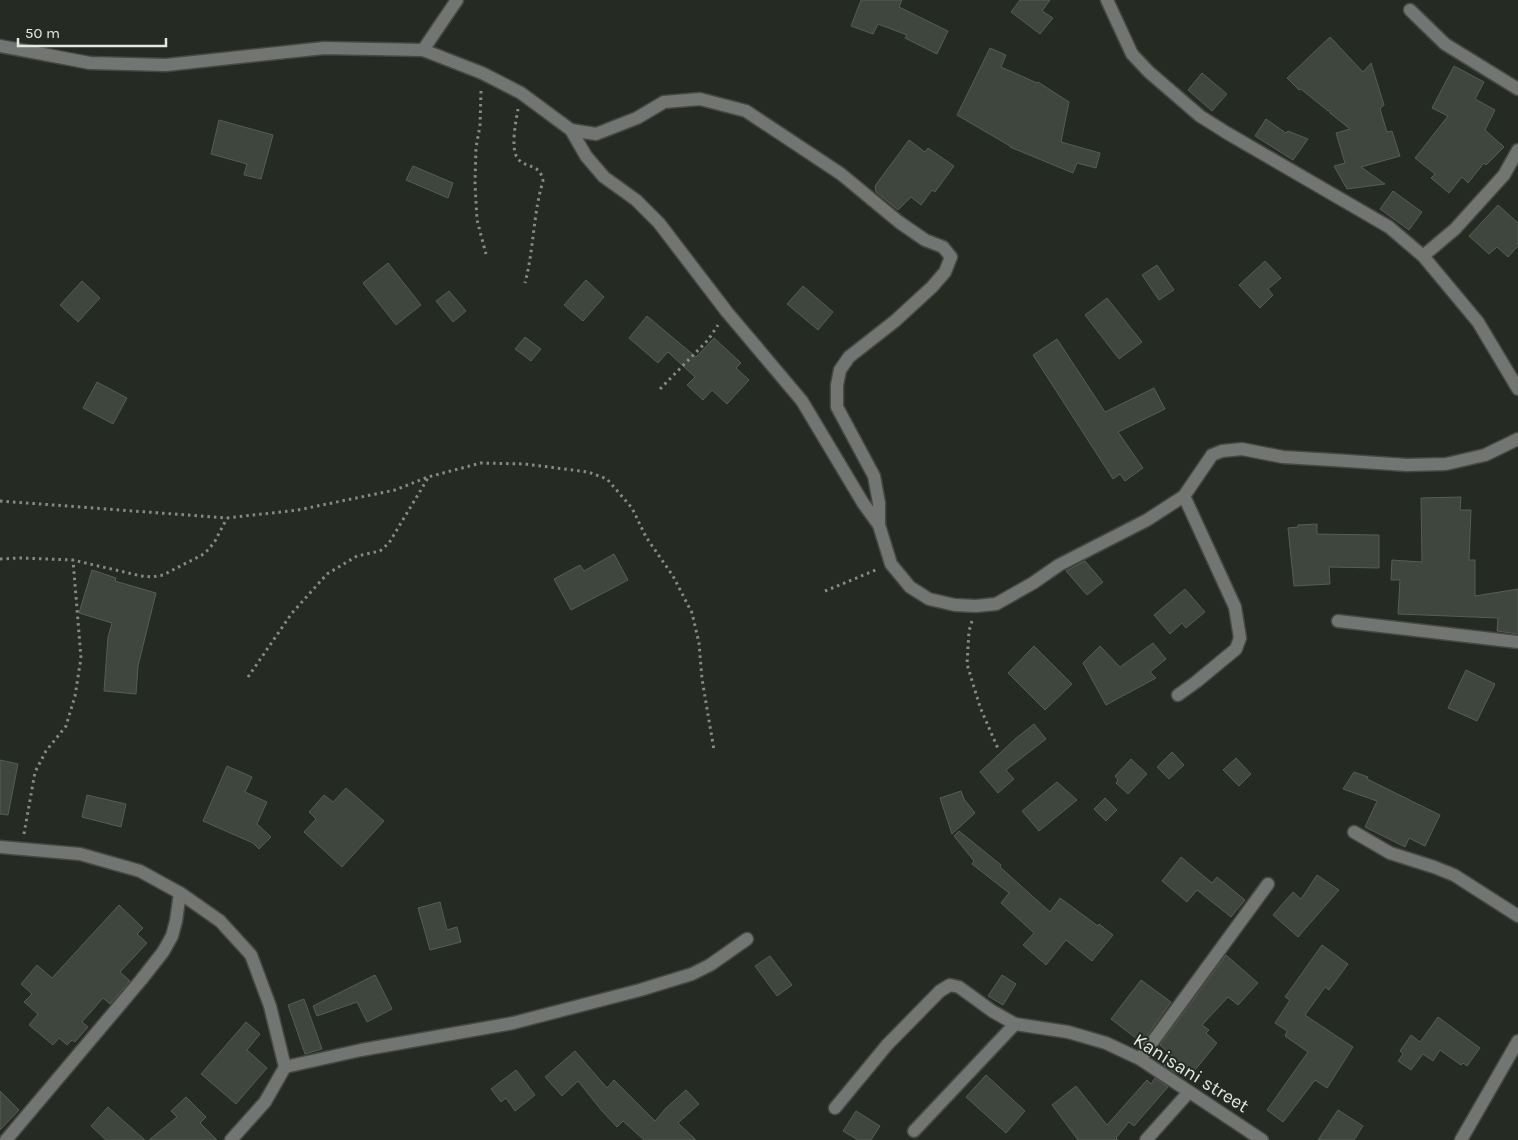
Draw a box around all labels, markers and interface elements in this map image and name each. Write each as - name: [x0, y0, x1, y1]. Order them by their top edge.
- scale bar: [18, 15, 165, 47]
- text: 50 m: [25, 24, 60, 42]
- street label: Kanisani street: [1129, 1029, 1253, 1117]

